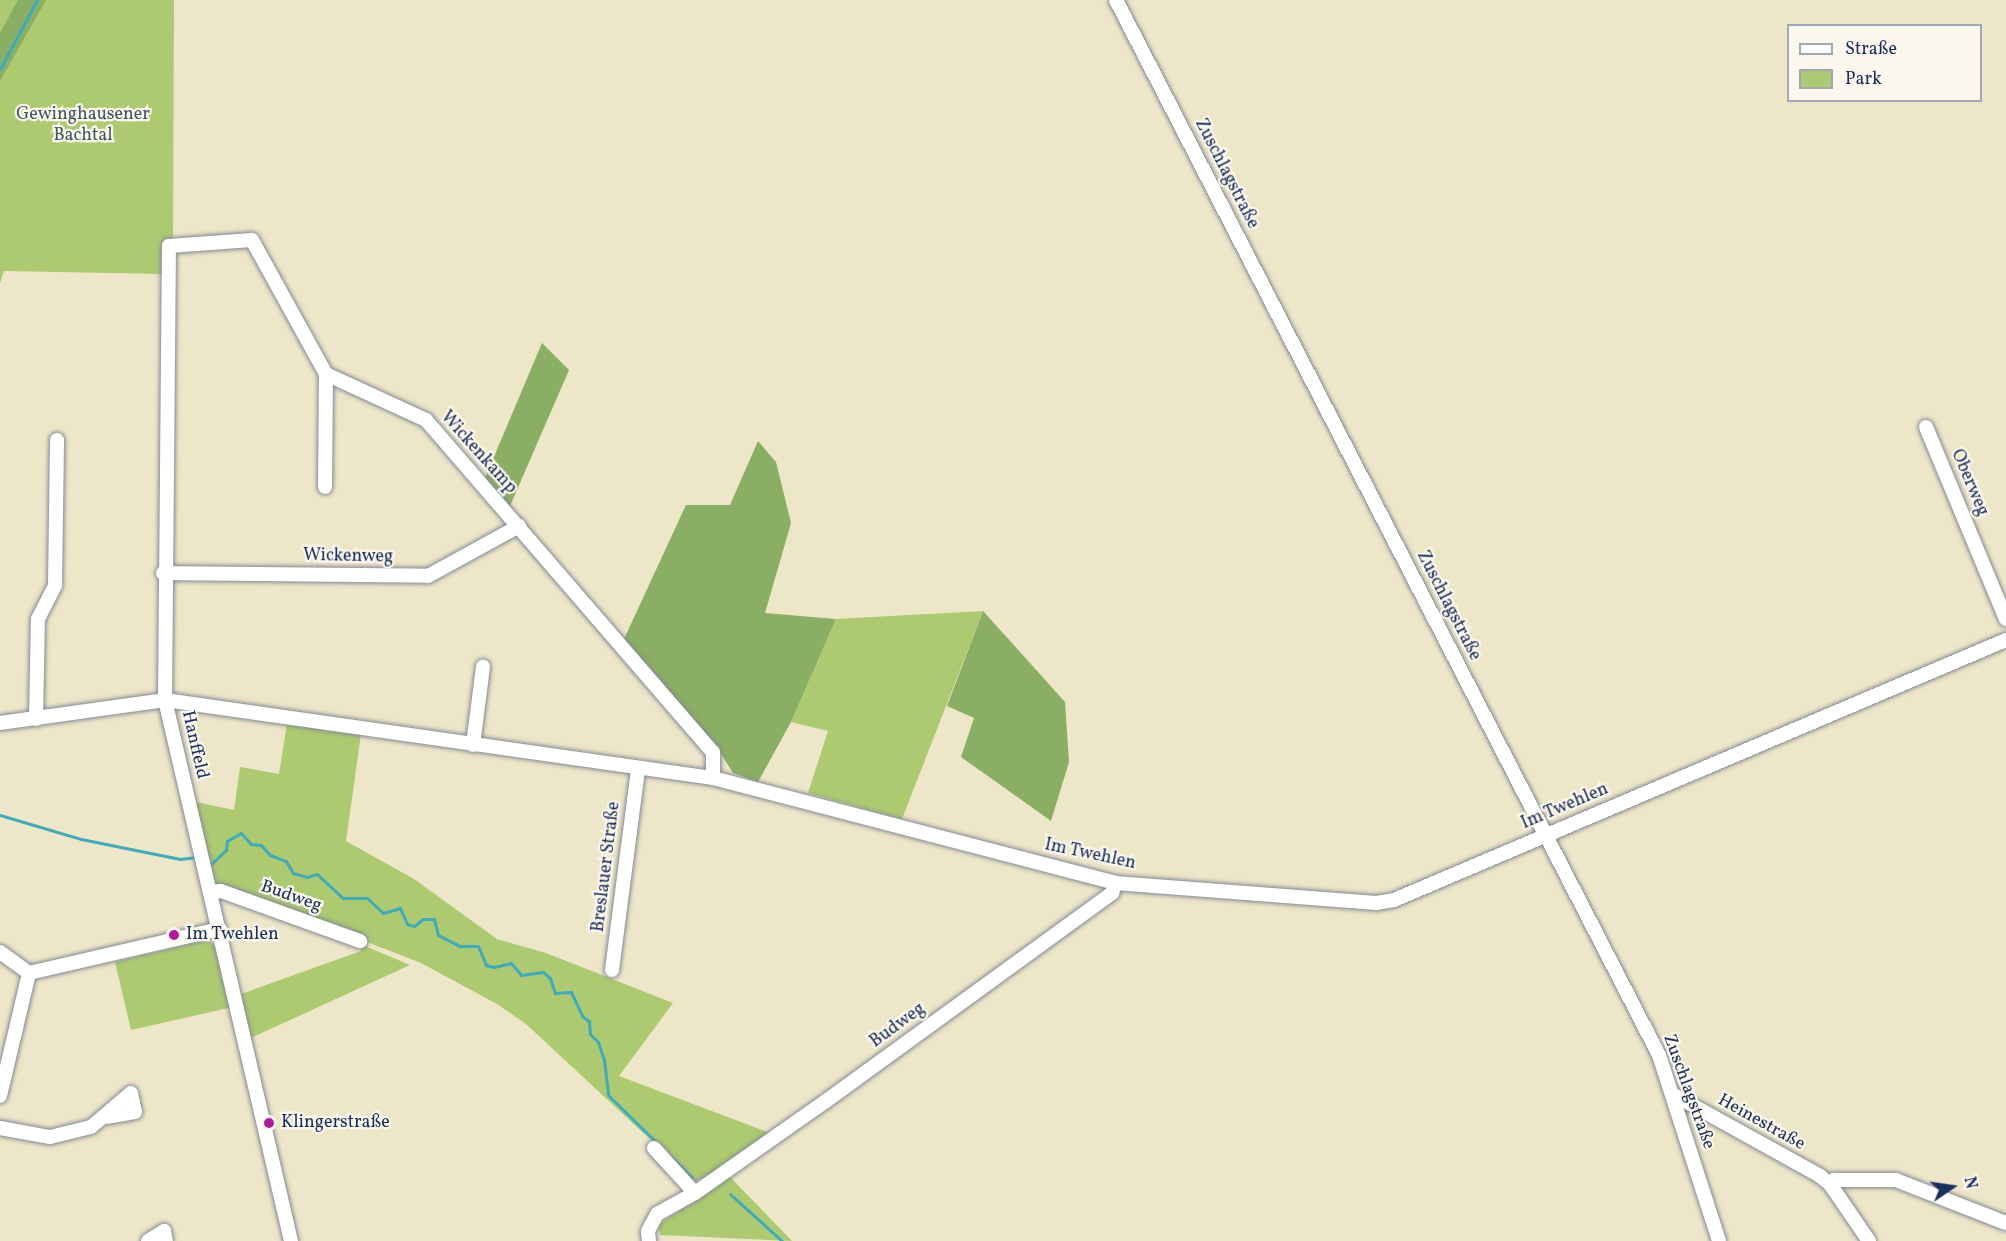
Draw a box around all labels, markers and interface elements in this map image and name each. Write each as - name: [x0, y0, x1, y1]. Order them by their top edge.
- legend: [1787, 24, 1982, 102]
- text: Straße: [1845, 37, 1897, 62]
- text: Park: [1845, 67, 1882, 92]
- park label: Gewinghausener Bachtal: [16, 105, 150, 148]
- street label: Zuschlagstraße: [1189, 115, 1263, 233]
- street label: Wickenkamp: [435, 407, 521, 499]
- street label: Oberweg: [1945, 446, 1993, 520]
- street label: Wickenweg: [303, 545, 393, 569]
- street label: Zuschlagstraße: [1411, 547, 1485, 665]
- street label: Hanffeld: [176, 709, 212, 781]
- street label: Im Twehlen: [1518, 779, 1612, 835]
- street label: Breslauer Straße: [588, 801, 626, 933]
- street label: Im Twehlen: [1042, 835, 1138, 875]
- street label: Budweg: [258, 877, 324, 917]
- place label: Im Twehlen: [186, 924, 279, 946]
- marker: Im Twehlen: [167, 928, 181, 942]
- street label: Budweg: [866, 999, 930, 1053]
- street label: Zuschlagstraße: [1657, 1031, 1719, 1153]
- street label: Heinestraße: [1714, 1090, 1808, 1156]
- place label: Klingerstraße: [281, 1112, 390, 1134]
- marker: Klingerstraße: [262, 1116, 276, 1130]
- north arrow: [1922, 1157, 1982, 1217]
- text: N: [1958, 1175, 1982, 1191]

